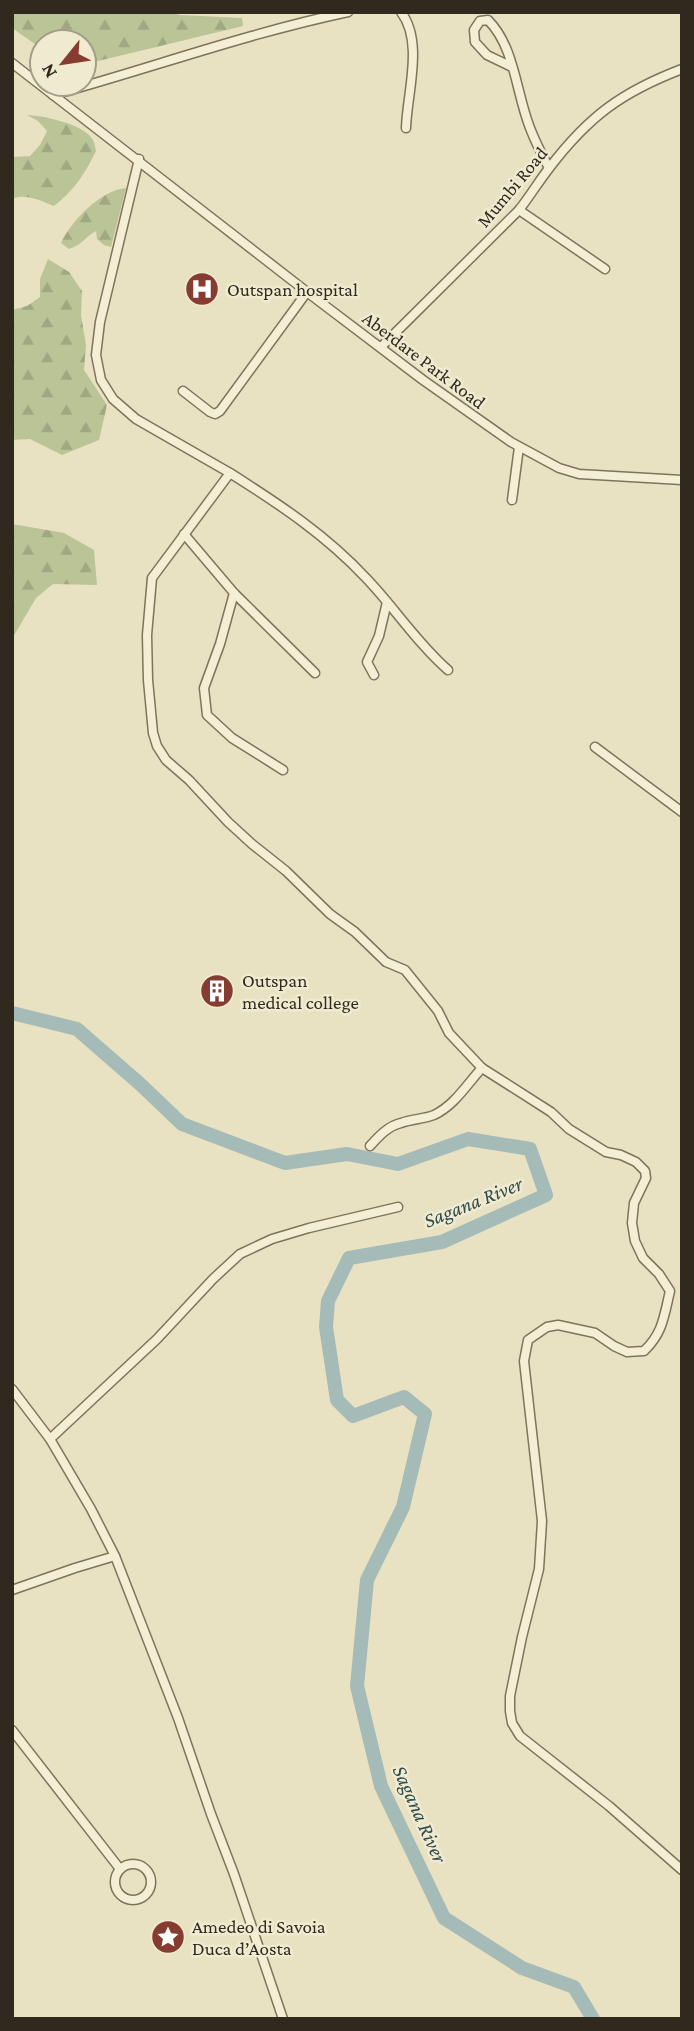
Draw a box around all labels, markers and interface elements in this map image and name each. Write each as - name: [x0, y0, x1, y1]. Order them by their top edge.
- north arrow: [28, 28, 98, 98]
- text: N: [36, 60, 61, 82]
- street label: Mumbi Road: [472, 143, 552, 231]
- hospital icon: Outspan hospital: [183, 270, 221, 308]
- place label: Outspan hospital: [227, 279, 358, 300]
- street label: Aberdare Park Road: [359, 307, 489, 413]
- place label: Outspan medical college: [242, 970, 359, 1013]
- building icon: Outspan medical college: [198, 972, 236, 1010]
- water label: Sagana River: [420, 1171, 527, 1233]
- water label: Sagana River: [388, 1761, 452, 1867]
- place label: Amedeo di Savoia Duca d’Aosta: [192, 1916, 326, 1959]
- place icon: Amedeo di Savoia Duca d’Aosta: [149, 1918, 187, 1956]

